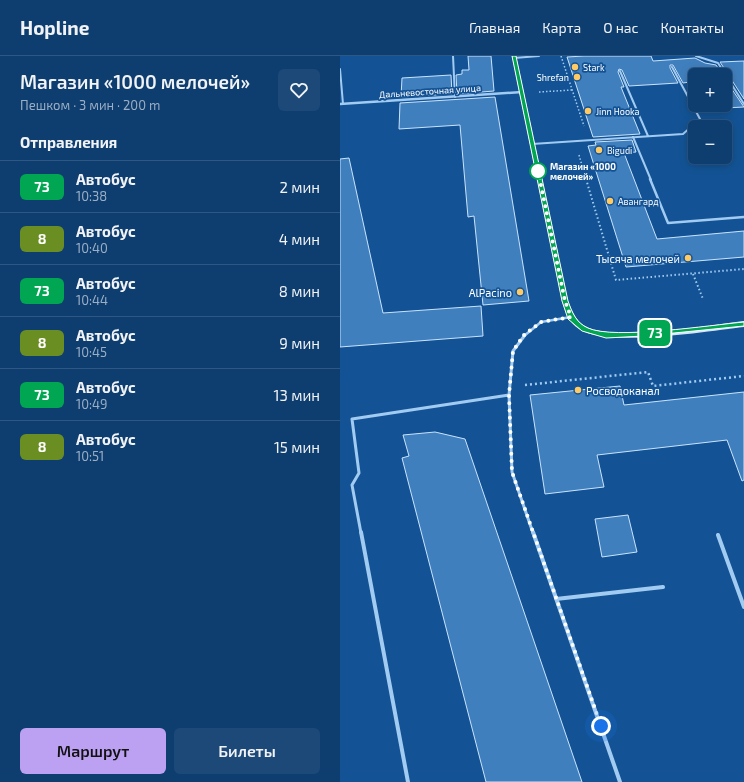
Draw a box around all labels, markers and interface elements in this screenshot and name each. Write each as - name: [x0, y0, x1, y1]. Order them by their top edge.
- text: Hopline: [20, 16, 89, 39]
- text: Главная: [469, 19, 520, 36]
- text: Карта: [542, 19, 581, 36]
- text: О нас: [603, 19, 639, 36]
- text: Контакты: [661, 19, 724, 36]
- marker: Stark: [570, 62, 580, 72]
- place label: Stark: [583, 62, 605, 73]
- map controls: [688, 68, 732, 164]
- button: +: [688, 68, 732, 112]
- button: heart: [278, 69, 320, 111]
- text: Магазин «1000 мелочей»: [20, 70, 250, 93]
- place label: Shrefan: [537, 72, 569, 83]
- marker: Shrefan: [572, 72, 582, 82]
- street label: Дальневосточная улица: [379, 82, 481, 101]
- text: Пешком · 3 мин · 200 m: [20, 97, 160, 113]
- marker: Jinn Hooka: [583, 106, 593, 116]
- place label: Jinn Hooka: [596, 106, 640, 117]
- button: −: [688, 120, 732, 164]
- text: Отправления: [20, 133, 117, 151]
- marker: Bigudi: [594, 145, 604, 155]
- place label: Bigudi: [607, 145, 632, 156]
- place label: Магазин «1000 мелочей»: [550, 161, 616, 182]
- marker: Магазин «1000 мелочей»: [529, 162, 547, 180]
- text: Автобус: [76, 170, 136, 188]
- text: 73: [34, 178, 50, 195]
- text: 2 мин: [279, 178, 320, 196]
- text: 10:38: [76, 188, 107, 204]
- marker: Авангард: [605, 196, 615, 206]
- place label: Авангард: [618, 196, 658, 207]
- text: Автобус: [76, 222, 136, 240]
- text: 8: [38, 230, 46, 247]
- text: 4 мин: [279, 230, 320, 248]
- text: 10:40: [76, 240, 108, 256]
- place label: Тысяча мелочей: [596, 252, 680, 265]
- marker: Тысяча мелочей: [683, 253, 693, 263]
- text: Автобус: [76, 274, 136, 292]
- text: 73: [34, 282, 50, 299]
- text: 8 мин: [279, 282, 320, 300]
- place label: AlPacino: [469, 286, 512, 299]
- marker: AlPacino: [515, 287, 525, 297]
- text: 10:44: [76, 292, 108, 308]
- line badge: 73: [637, 320, 673, 346]
- text: 73: [647, 324, 663, 341]
- text: Автобус: [76, 326, 136, 344]
- text: 8: [38, 334, 46, 351]
- text: 9 мин: [279, 334, 320, 352]
- text: 10:45: [76, 344, 107, 360]
- text: Автобус: [76, 378, 136, 396]
- place label: Росводоканал: [586, 384, 660, 397]
- marker: Росводоканал: [573, 385, 583, 395]
- text: 73: [34, 386, 50, 403]
- text: 13 мин: [274, 386, 320, 404]
- text: 10:49: [76, 396, 108, 412]
- text: Автобус: [76, 430, 136, 448]
- text: 8: [38, 438, 46, 455]
- text: 15 мин: [274, 438, 320, 456]
- text: 10:51: [76, 448, 104, 464]
- your location: [591, 716, 611, 736]
- button: Маршрут: [20, 728, 166, 774]
- button: Билеты: [174, 728, 320, 774]

